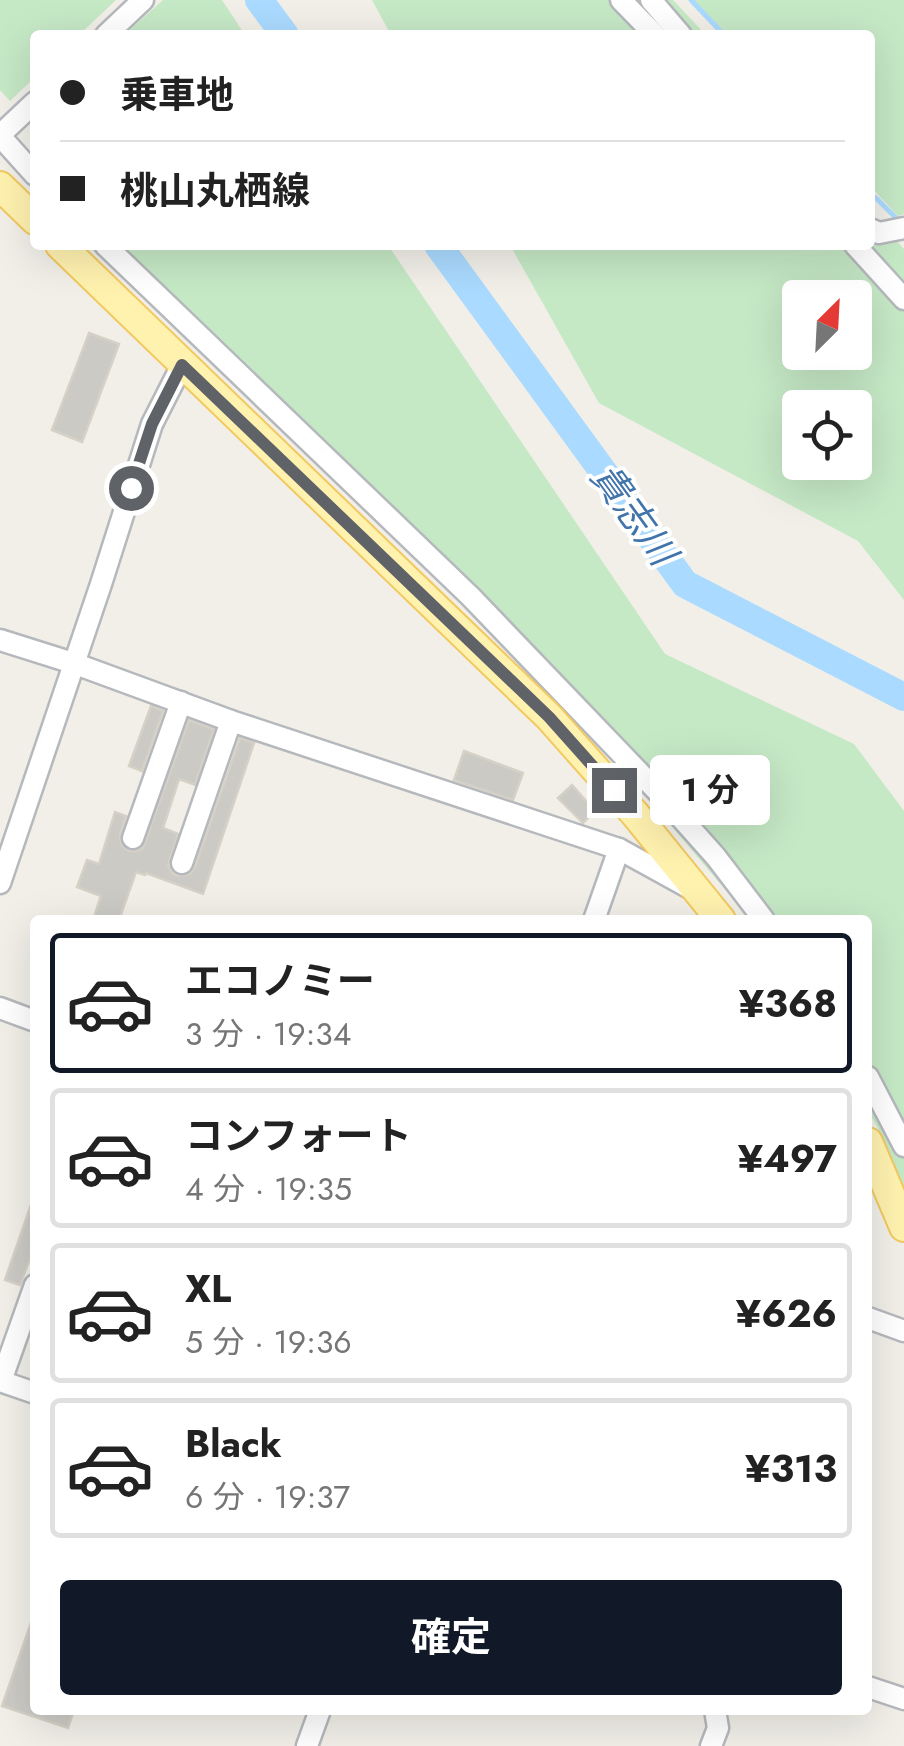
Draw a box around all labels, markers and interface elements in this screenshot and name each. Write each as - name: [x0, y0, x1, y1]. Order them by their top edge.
- text: 乗車地: [120, 67, 234, 122]
- text: 桃山丸栖線: [120, 163, 310, 218]
- north arrow: [782, 280, 872, 370]
- map controls: [782, 280, 872, 480]
- button: locate: [782, 390, 872, 480]
- water label: 貴志川: [578, 452, 692, 580]
- route start: [109, 466, 154, 511]
- callout: 1 分: [649, 755, 769, 825]
- text: 1 分: [681, 767, 739, 813]
- route end: [592, 768, 637, 813]
- text: エコノミー: [185, 953, 375, 1008]
- icon: car: [65, 958, 155, 1048]
- text: ¥368: [739, 976, 837, 1031]
- text: 3 分 · 19:34: [185, 1011, 351, 1057]
- text: コンフォート: [185, 1108, 412, 1163]
- icon: car: [65, 1113, 155, 1203]
- text: ¥497: [738, 1131, 837, 1186]
- text: 4 分 · 19:35: [185, 1166, 352, 1212]
- text: XL: [185, 1261, 231, 1316]
- icon: car: [65, 1268, 155, 1358]
- text: ¥626: [736, 1286, 837, 1341]
- text: 5 分 · 19:36: [185, 1319, 352, 1365]
- text: Black: [185, 1416, 282, 1471]
- icon: car: [65, 1423, 155, 1513]
- text: ¥313: [745, 1441, 837, 1496]
- text: 6 分 · 19:37: [185, 1474, 350, 1520]
- button: 確定: [60, 1580, 842, 1695]

